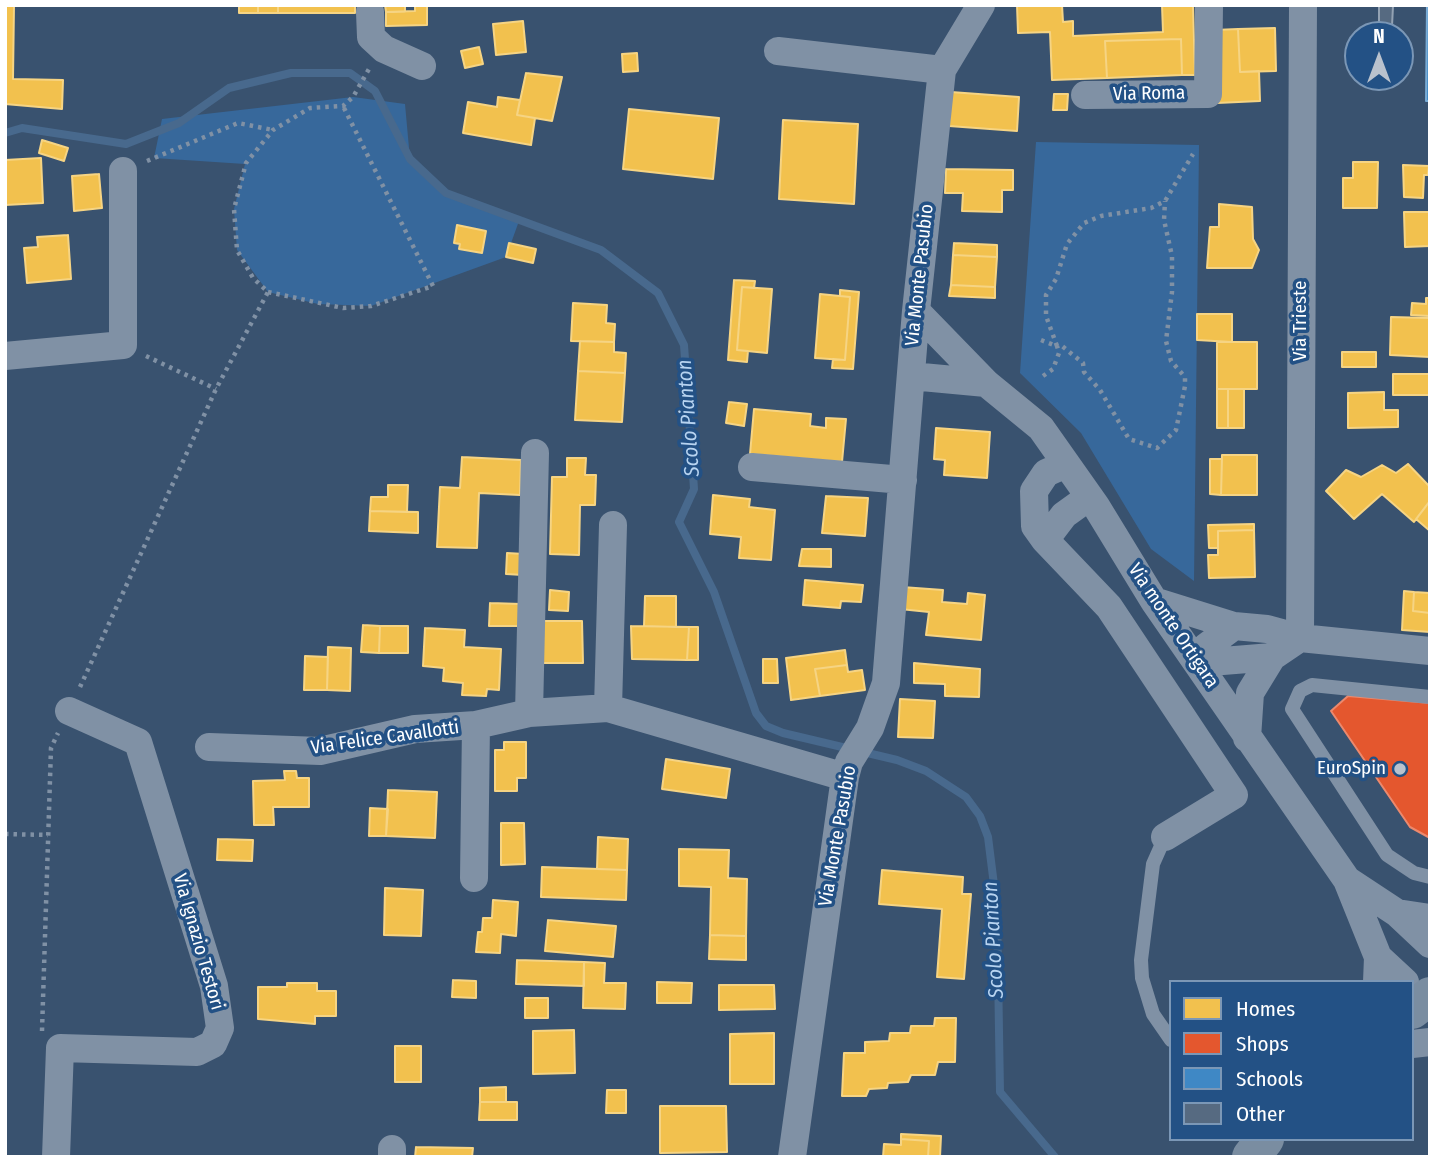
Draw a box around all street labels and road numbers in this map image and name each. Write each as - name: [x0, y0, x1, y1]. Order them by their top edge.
- street label: Via Roma: [1113, 82, 1185, 106]
- street label: Via Monte Pasubio: [901, 203, 939, 347]
- street label: Via Trieste: [1290, 281, 1312, 361]
- street label: Via monte Ortigara: [1123, 559, 1223, 693]
- street label: Via Felice Cavallotti: [309, 716, 461, 760]
- street label: Via Monte Pasubio: [814, 764, 862, 908]
- street label: Via Ignazio Testori: [168, 871, 228, 1013]

